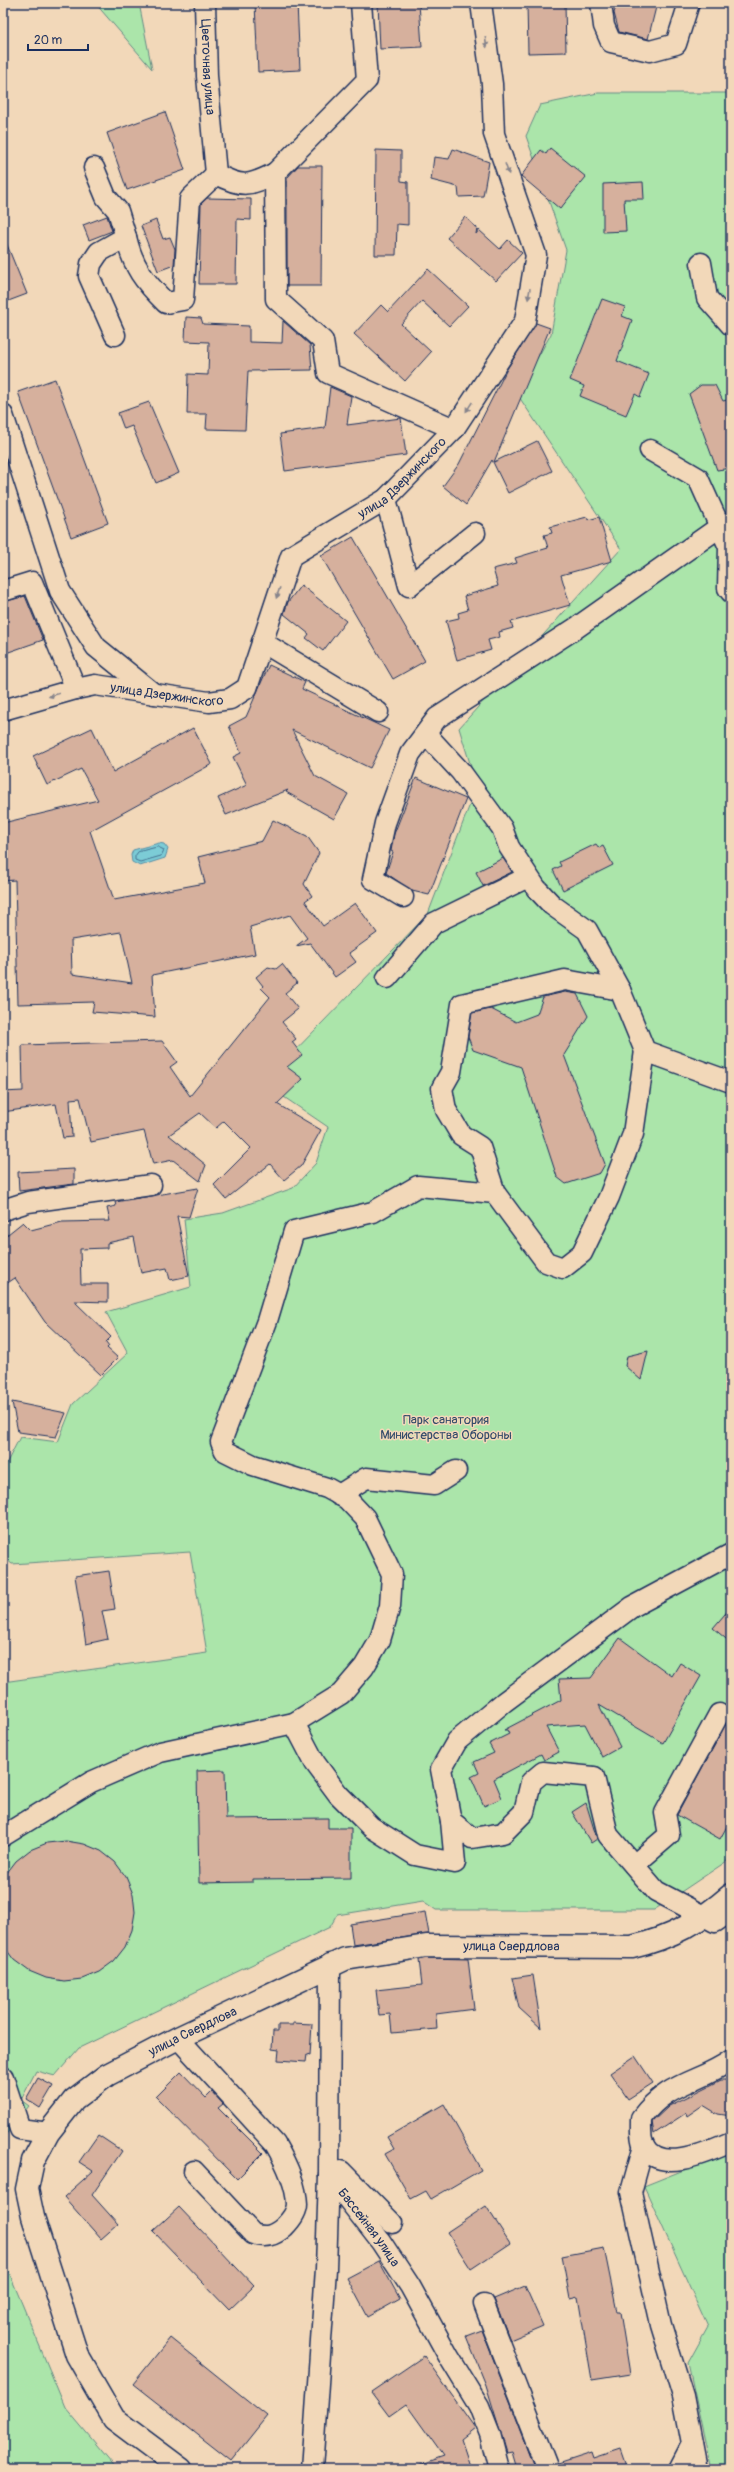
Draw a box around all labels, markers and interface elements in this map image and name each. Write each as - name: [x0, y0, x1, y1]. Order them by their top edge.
- street label: Цветочная улица: [197, 19, 219, 116]
- scale bar: [28, 26, 88, 52]
- text: 20 m: [34, 33, 63, 48]
- one-way arrow: [483, 36, 489, 48]
- one-way arrow: [504, 163, 510, 175]
- one-way arrow: [526, 287, 532, 300]
- one-way arrow: [465, 401, 473, 412]
- street label: улица Дзержинского: [354, 434, 450, 522]
- one-way arrow: [275, 588, 281, 600]
- street label: улица Дзержинского: [108, 679, 224, 710]
- one-way arrow: [48, 692, 60, 698]
- park label: Парк санатория Министерства Обороны: [380, 1412, 512, 1443]
- street label: улица Свердлова: [462, 1938, 560, 1955]
- street label: улица Свердлова: [145, 2003, 240, 2060]
- street label: Бассейная улица: [334, 2185, 403, 2270]

